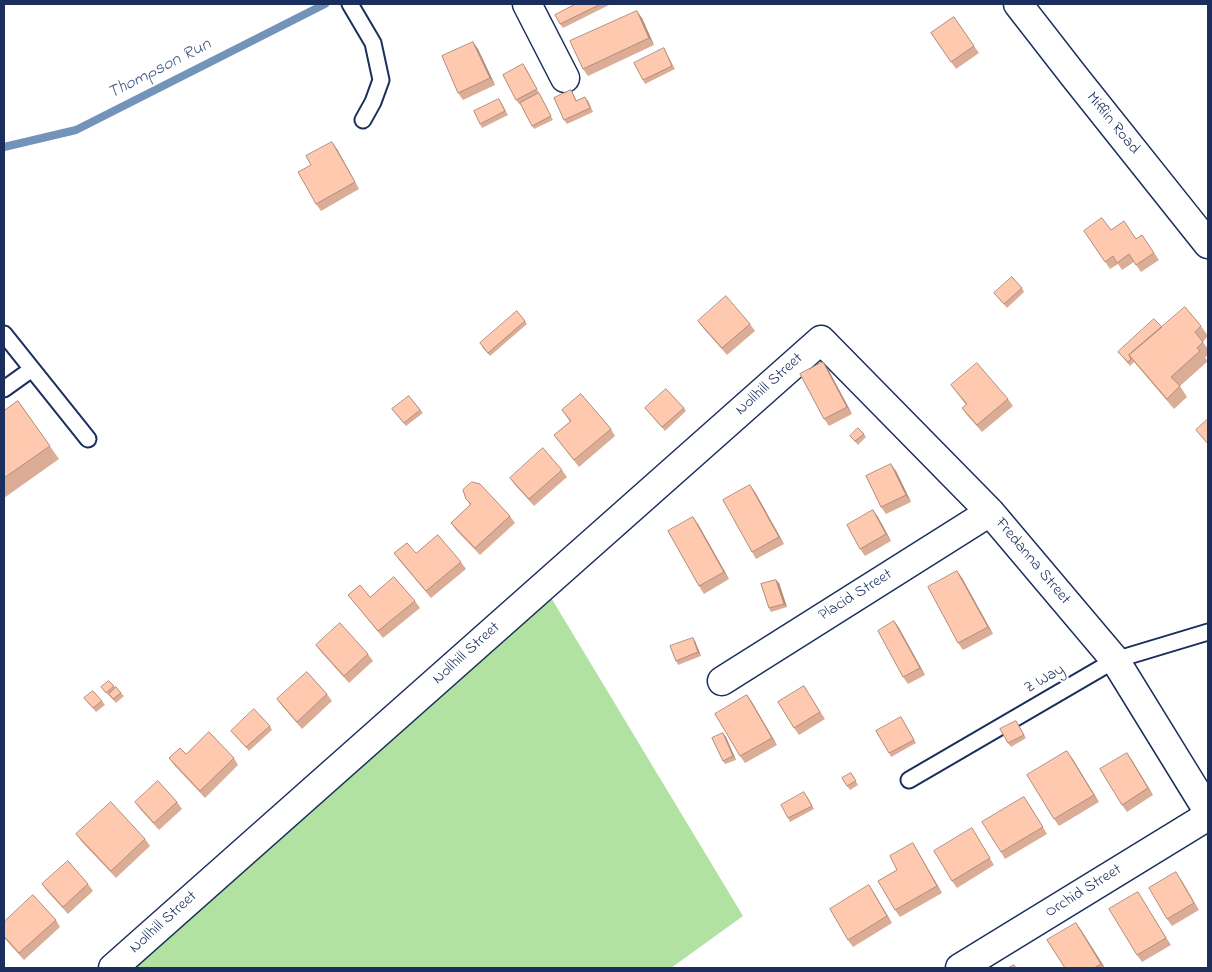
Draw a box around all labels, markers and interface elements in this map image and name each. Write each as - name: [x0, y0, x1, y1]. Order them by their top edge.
- water label: Thompson Run: [105, 35, 215, 105]
- street label: Mifflin Road: [1081, 89, 1143, 159]
- street label: Nollhill Street: [732, 350, 808, 420]
- street label: Fredanna Street: [990, 515, 1074, 609]
- street label: Placid Street: [816, 566, 896, 626]
- street label: Nollhill Street: [429, 619, 505, 689]
- street label: Z Way: [1022, 661, 1068, 699]
- street label: Orchid Street: [1042, 861, 1126, 923]
- street label: Nollhill Street: [126, 888, 202, 958]

